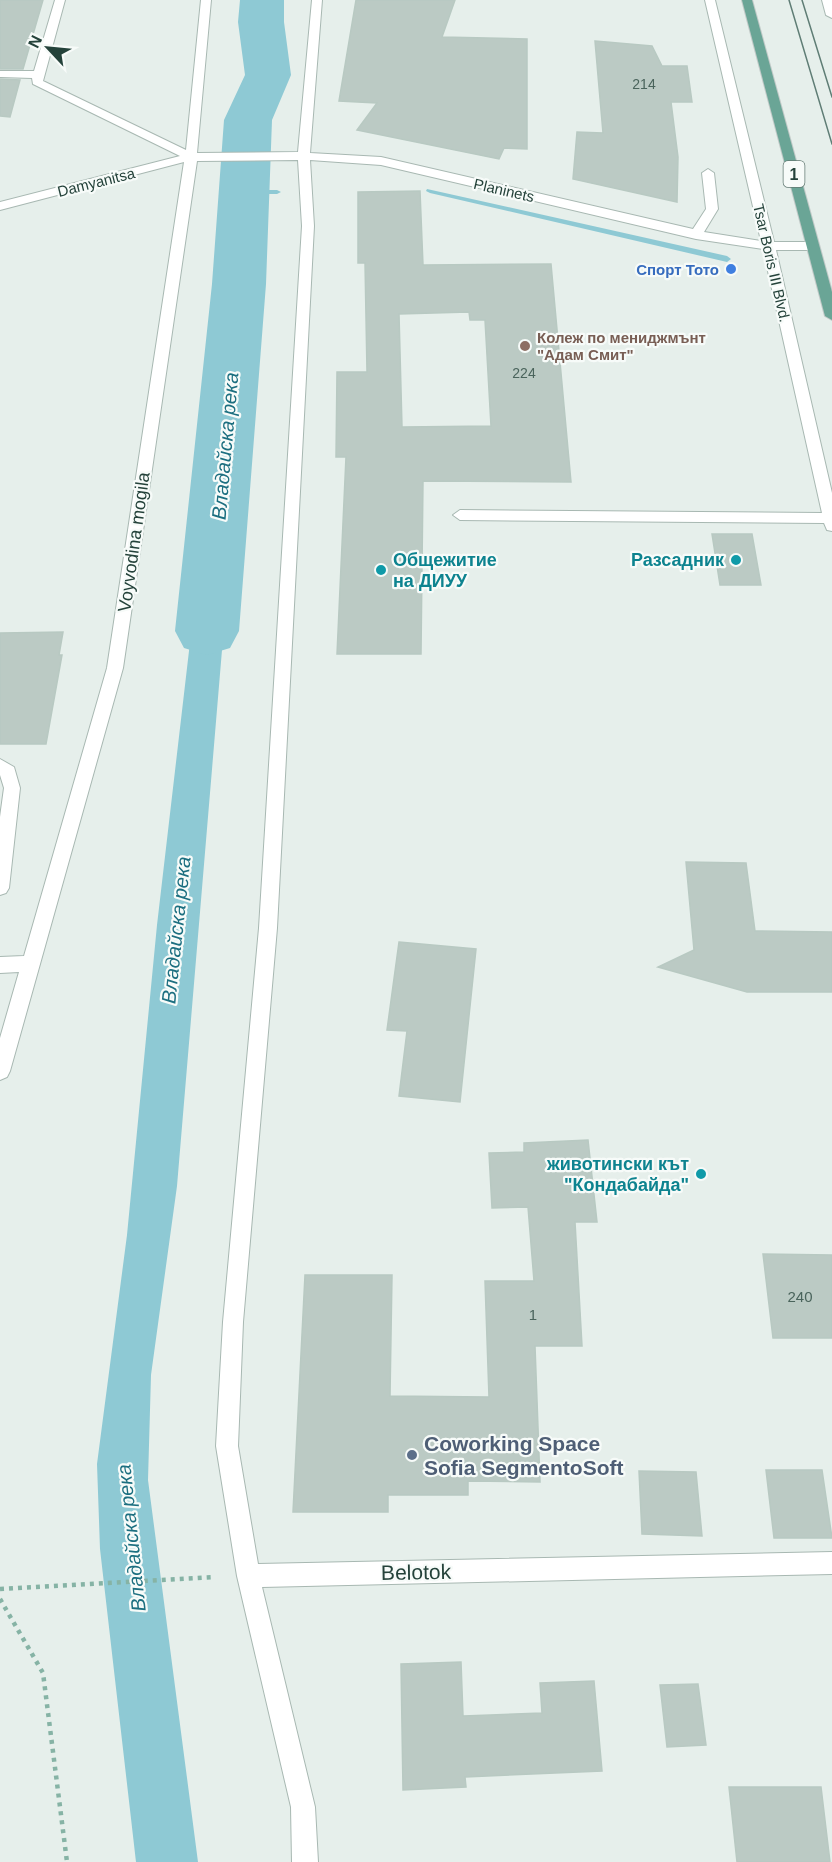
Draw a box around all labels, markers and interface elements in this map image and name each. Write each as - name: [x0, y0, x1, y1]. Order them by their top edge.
- north arrow: [18, 18, 78, 78]
- text: N: [25, 33, 45, 51]
- house number: 214: [632, 76, 656, 92]
- road number: 1: [784, 161, 804, 187]
- street label: Damyanitsa: [56, 164, 137, 200]
- street label: Planinets: [472, 175, 536, 205]
- street label: Tsar Boris III Blvd.: [750, 202, 794, 324]
- place label: Спорт Тото: [636, 261, 719, 278]
- marker: Спорт Тото: [724, 262, 738, 276]
- place label: Колеж по мениджмънт "Адам Смит": [537, 329, 706, 363]
- marker: Колеж по мениджмънт "Адам Смит": [518, 339, 532, 353]
- house number: 224: [512, 365, 536, 381]
- water label: Владайска река: [208, 371, 242, 521]
- street label: Voyvodina mogila: [114, 470, 154, 613]
- place label: Общежитие на ДИУУ: [393, 550, 497, 591]
- place label: Разсадник: [631, 550, 725, 570]
- marker: Разсадник: [729, 553, 743, 567]
- marker: Общежитие на ДИУУ: [374, 563, 388, 577]
- water label: Владайска река: [157, 855, 195, 1005]
- place label: животински кът "Кондабайда": [546, 1154, 689, 1195]
- marker: животински кът "Кондабайда": [694, 1167, 708, 1181]
- house number: 240: [787, 1288, 813, 1305]
- house number: 1: [529, 1306, 537, 1323]
- place label: Coworking Space Sofia SegmentoSoft: [424, 1432, 624, 1479]
- marker: Coworking Space Sofia SegmentoSoft: [405, 1448, 419, 1462]
- water label: Владайска река: [112, 1463, 150, 1613]
- street label: Belotok: [381, 1560, 452, 1584]

